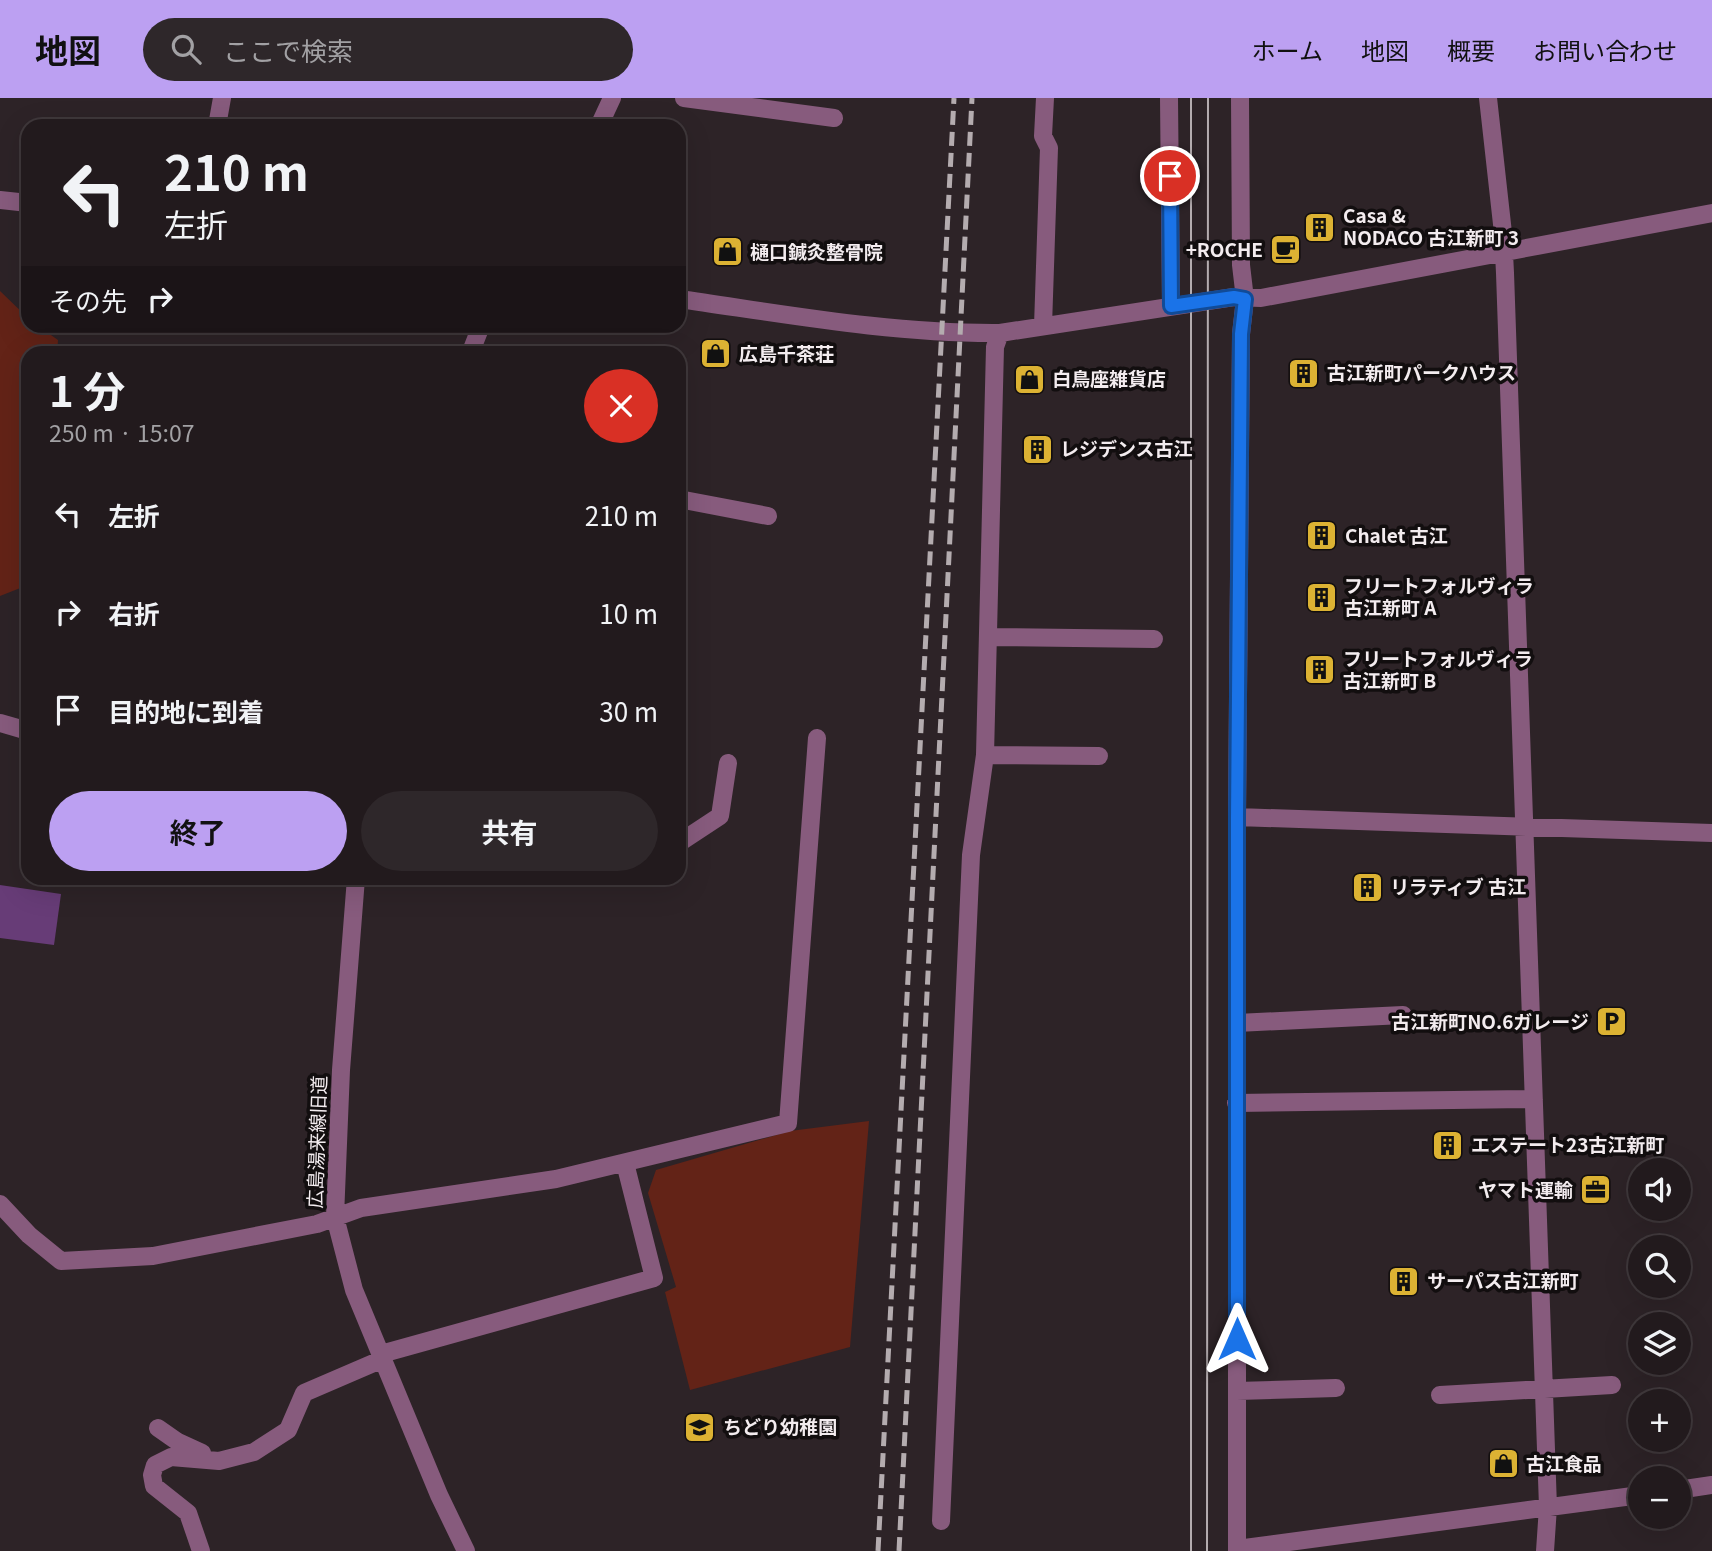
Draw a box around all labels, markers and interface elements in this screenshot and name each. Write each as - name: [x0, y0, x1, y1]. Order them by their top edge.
- search box: [143, 18, 633, 81]
- text: 地図: [35, 25, 101, 73]
- icon: search: [167, 30, 205, 68]
- text: ここで検索: [223, 31, 353, 68]
- text: ホーム: [1252, 32, 1323, 67]
- text: 地図: [1361, 32, 1409, 67]
- text: 概要: [1447, 32, 1495, 67]
- text: お問い合わせ: [1533, 32, 1677, 67]
- text: 210 m: [164, 134, 309, 205]
- pin: [1140, 146, 1200, 206]
- icon: left: [49, 147, 140, 238]
- icon: arrive: [1151, 157, 1189, 195]
- text: 左折: [164, 200, 228, 246]
- place label: Casa & NODACO 古江新町 3: [1343, 201, 1519, 250]
- building icon: Casa & NODACO 古江新町 3: [1303, 210, 1337, 244]
- cafe icon: +ROCHE: [1269, 233, 1303, 267]
- shop icon: 樋口鍼灸整骨院: [710, 235, 744, 269]
- place label: +ROCHE: [1186, 235, 1263, 262]
- place label: 樋口鍼灸整骨院: [750, 237, 883, 264]
- icon: right: [141, 280, 179, 318]
- text: その先: [49, 281, 127, 318]
- shop icon: 広島千茶荘: [699, 337, 733, 371]
- place label: 広島千茶荘: [739, 339, 834, 366]
- building icon: 古江新町パークハウス: [1287, 356, 1321, 390]
- text: 1 分: [49, 358, 125, 419]
- place label: 古江新町パークハウス: [1327, 358, 1516, 385]
- shop icon: 白鳥座雑貨店: [1012, 362, 1046, 396]
- place label: 白鳥座雑貨店: [1052, 364, 1166, 391]
- button: close: [584, 369, 658, 443]
- text: 250 m · 15:07: [49, 415, 194, 449]
- building icon: レジデンス古江: [1020, 432, 1054, 466]
- place label: レジデンス古江: [1060, 434, 1193, 461]
- icon: left: [49, 495, 87, 533]
- text: 左折: [108, 496, 160, 533]
- text: 210 m: [585, 496, 658, 533]
- building icon: Chalet 古江: [1305, 519, 1339, 553]
- place label: Chalet 古江: [1345, 521, 1448, 548]
- place label: フリートフォルヴィラ 古江新町 A: [1344, 571, 1534, 620]
- building icon: フリートフォルヴィラ 古江新町 A: [1304, 580, 1338, 614]
- icon: right: [49, 593, 87, 631]
- text: 右折: [108, 594, 160, 631]
- text: 10 m: [599, 594, 658, 631]
- place label: フリートフォルヴィラ 古江新町 B: [1343, 644, 1533, 693]
- building icon: フリートフォルヴィラ 古江新町 B: [1303, 653, 1337, 687]
- icon: arrive: [49, 691, 87, 729]
- text: 目的地に到着: [108, 692, 264, 729]
- text: 30 m: [599, 692, 658, 729]
- button: 終了: [49, 791, 347, 871]
- button: 共有: [361, 791, 658, 871]
- building icon: リラティブ 古江: [1350, 870, 1384, 904]
- place label: リラティブ 古江: [1390, 872, 1526, 899]
- parking icon: 古江新町NO.6ガレージ: [1595, 1005, 1629, 1039]
- place label: 古江新町NO.6ガレージ: [1391, 1007, 1589, 1034]
- street label: 広島湯来線旧道: [300, 1075, 331, 1209]
- building icon: エステート23古江新町: [1431, 1128, 1465, 1162]
- place label: エステート23古江新町: [1471, 1130, 1664, 1157]
- map controls: [1628, 1158, 1691, 1529]
- button: sound: [1628, 1158, 1691, 1221]
- office icon: ヤマト運輸: [1579, 1173, 1613, 1207]
- place label: ヤマト運輸: [1478, 1175, 1573, 1202]
- button: search: [1628, 1235, 1691, 1298]
- building icon: サーパス古江新町: [1387, 1264, 1421, 1298]
- place label: サーパス古江新町: [1427, 1266, 1579, 1293]
- position arrow: [1200, 1302, 1274, 1376]
- button: layers: [1628, 1312, 1691, 1375]
- button: +: [1628, 1389, 1691, 1452]
- school or university icon: ちどり幼稚園: [683, 1410, 717, 1444]
- place label: ちどり幼稚園: [723, 1412, 837, 1439]
- shop icon: 古江食品: [1486, 1447, 1520, 1481]
- place label: 古江食品: [1526, 1449, 1602, 1476]
- button: −: [1628, 1466, 1691, 1529]

